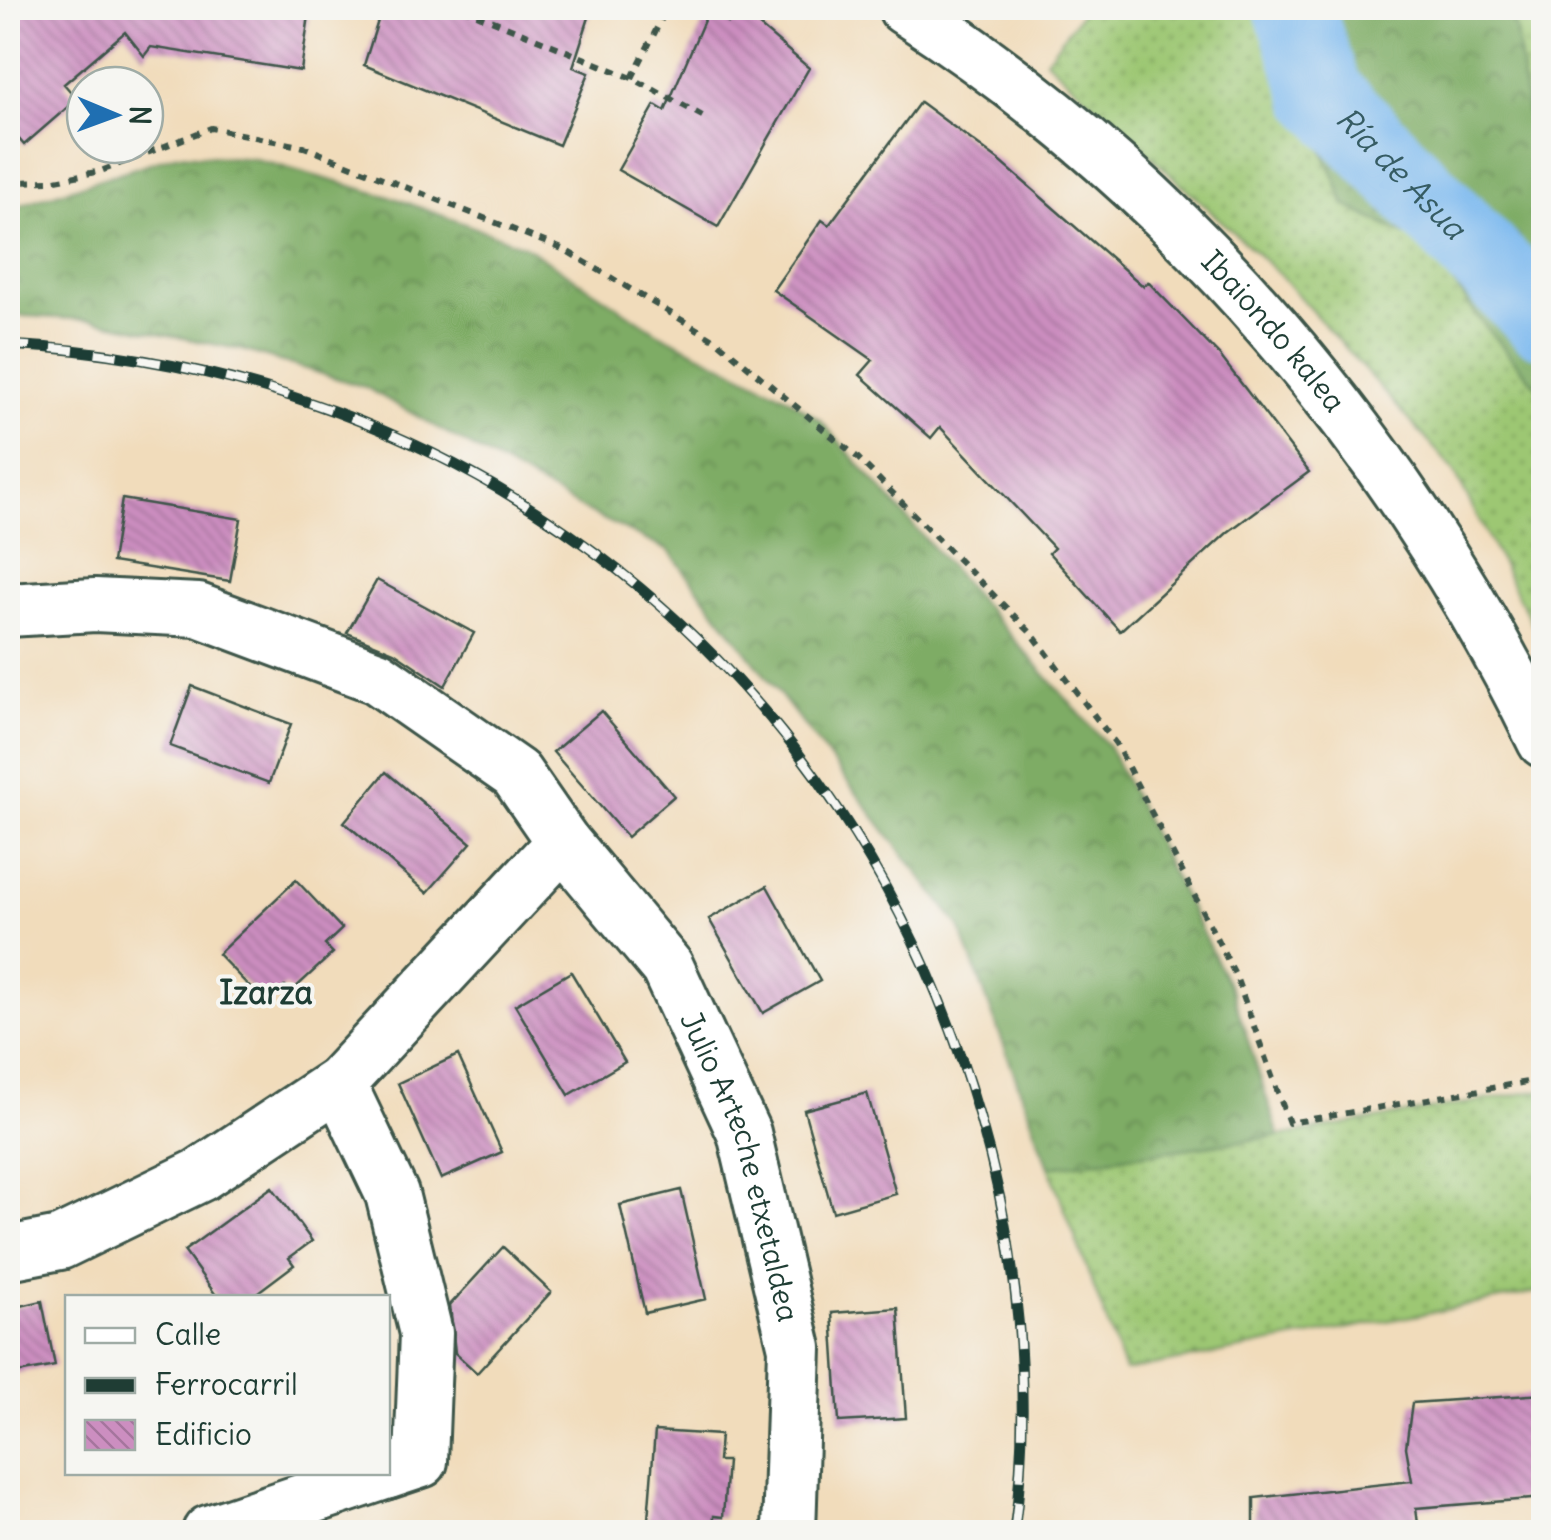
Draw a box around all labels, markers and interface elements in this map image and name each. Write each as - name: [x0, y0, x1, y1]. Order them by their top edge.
- north arrow: [65, 65, 165, 165]
- water label: Ría de Asua: [1327, 98, 1476, 249]
- text: N: [122, 105, 158, 125]
- street label: Ibaiondo kalea: [1194, 242, 1354, 419]
- district label: Izarza: [219, 972, 313, 1013]
- street label: Julio Arteche etxetaldea: [672, 1005, 808, 1325]
- legend: [65, 1295, 390, 1475]
- text: Calle: [155, 1315, 221, 1353]
- text: Ferrocarril: [155, 1365, 298, 1403]
- text: Edificio: [155, 1415, 252, 1453]

